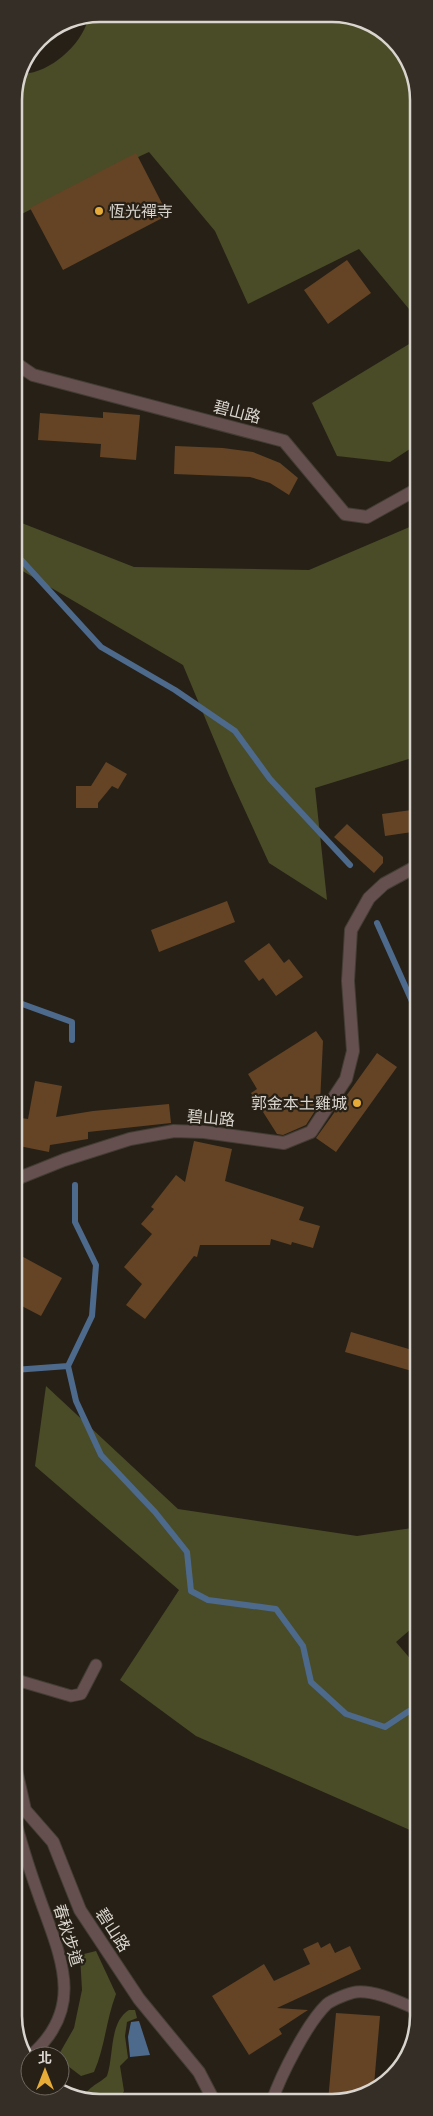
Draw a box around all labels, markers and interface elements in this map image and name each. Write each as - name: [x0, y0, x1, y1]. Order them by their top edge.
- place label: 恆光禪寺: [109, 202, 173, 221]
- marker: 恆光禪寺: [93, 205, 105, 217]
- street label: 碧山路: [211, 397, 263, 427]
- place label: 郭金本土雞城: [251, 1094, 347, 1113]
- marker: 郭金本土雞城: [351, 1097, 363, 1109]
- street label: 碧山路: [186, 1106, 236, 1130]
- street label: 春秋步道: [50, 1902, 86, 1968]
- street label: 碧山路: [92, 1905, 134, 1955]
- north arrow: [20, 2046, 70, 2096]
- text: 北: [38, 2050, 52, 2066]

